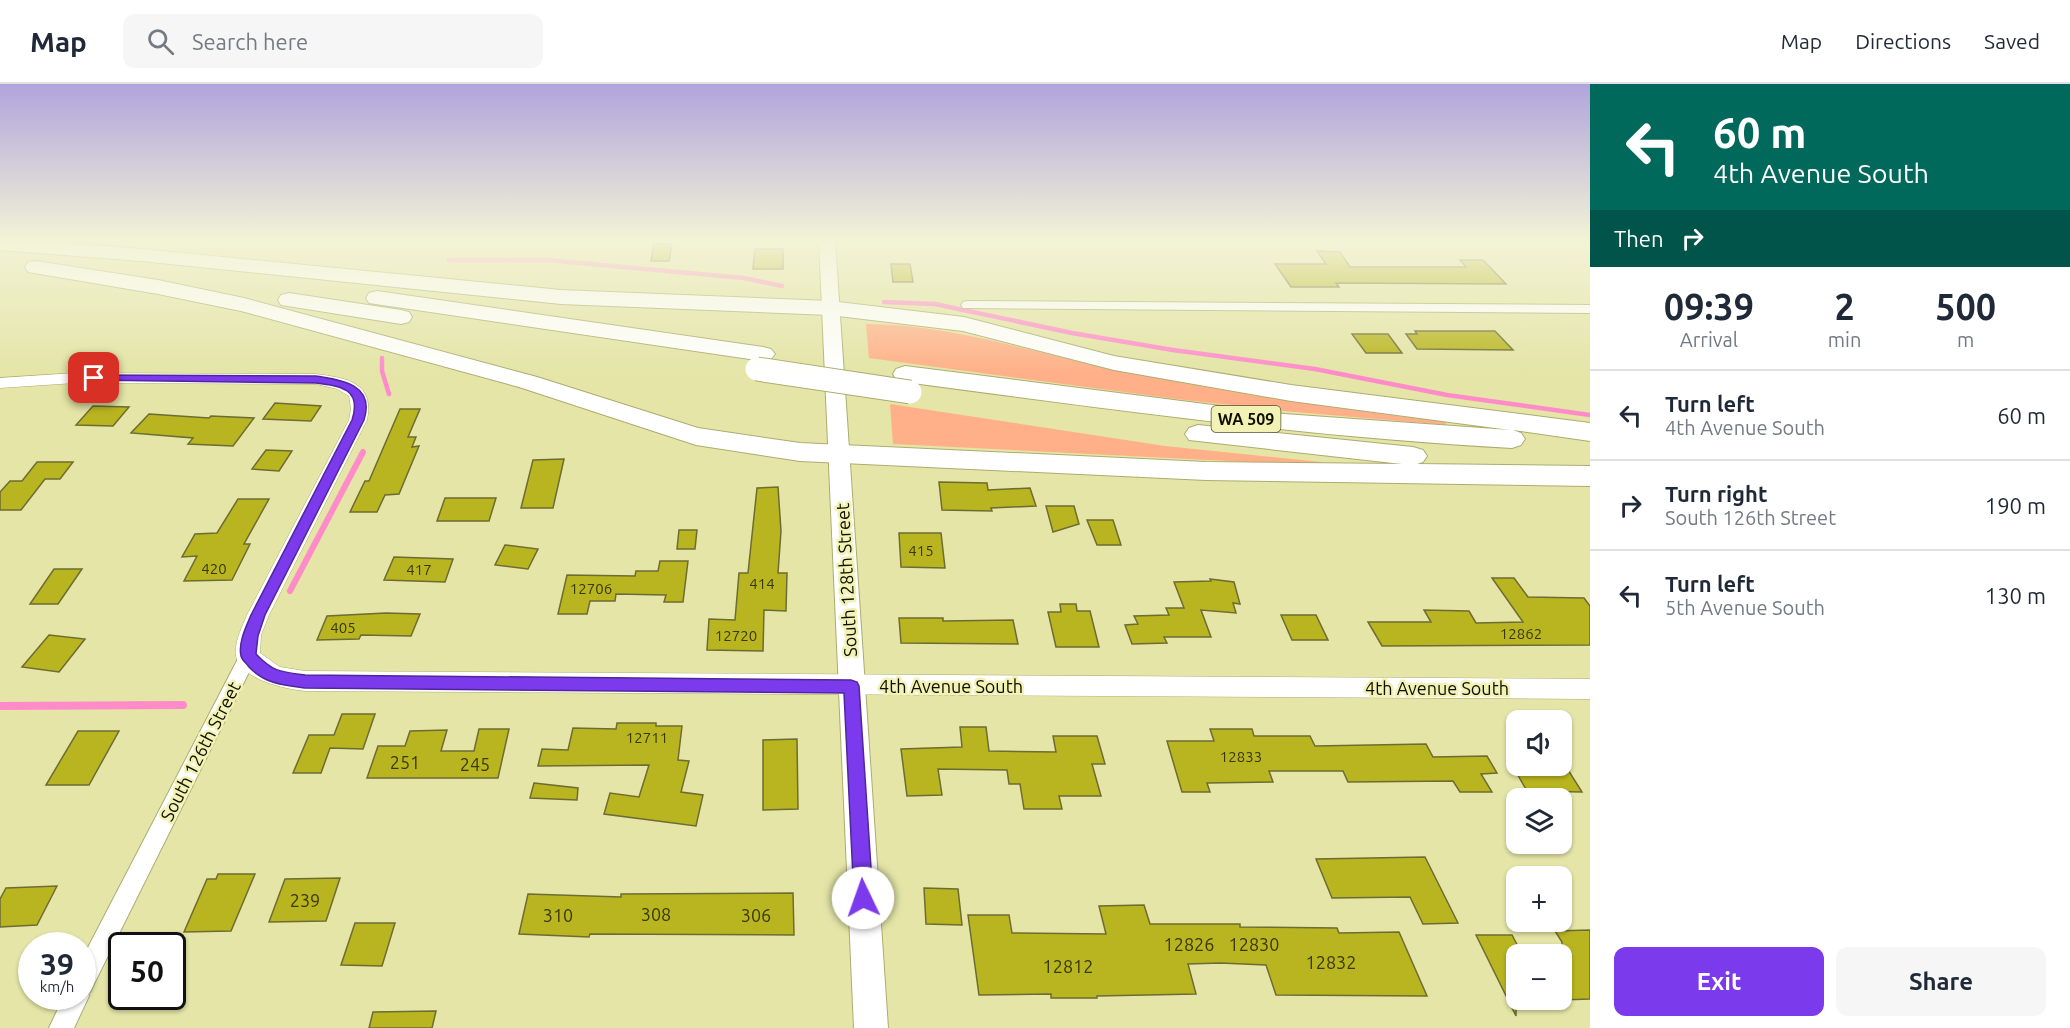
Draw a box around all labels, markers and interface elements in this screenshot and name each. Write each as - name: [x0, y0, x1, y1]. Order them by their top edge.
- search box: [123, 14, 543, 68]
- icon: search: [144, 25, 177, 58]
- text: Map: [30, 26, 87, 57]
- text: Search here: [192, 29, 308, 54]
- text: Map: [1781, 29, 1822, 53]
- text: Directions: [1855, 29, 1951, 53]
- text: Saved: [1984, 29, 2040, 53]
- icon: left: [1614, 108, 1692, 186]
- text: 60 m: [1713, 109, 1807, 156]
- text: 4th Avenue South: [1713, 158, 1929, 188]
- icon: right: [1676, 222, 1709, 255]
- text: Then: [1614, 226, 1664, 251]
- text: 09:39: [1664, 286, 1754, 327]
- text: 2: [1834, 286, 1855, 327]
- text: 500: [1935, 286, 1996, 327]
- text: Arrival: [1680, 328, 1738, 351]
- text: min: [1828, 328, 1861, 351]
- text: m: [1957, 328, 1974, 351]
- pin: [68, 352, 119, 403]
- icon: arrive: [77, 361, 110, 394]
- text: Turn left: [1665, 391, 1755, 416]
- icon: left: [1614, 399, 1647, 432]
- text: 60 m: [1997, 403, 2046, 428]
- road number: WA 509: [1212, 406, 1280, 432]
- text: 4th Avenue South: [1665, 416, 1825, 439]
- text: Turn right: [1665, 481, 1767, 506]
- icon: right: [1614, 489, 1647, 522]
- text: 190 m: [1985, 493, 2046, 518]
- street label: South 128th Street: [832, 503, 860, 657]
- text: South 126th Street: [1665, 506, 1836, 529]
- house number: 415: [908, 542, 934, 559]
- house number: 420: [201, 560, 227, 577]
- house number: 417: [406, 561, 432, 578]
- text: Turn left: [1665, 571, 1755, 596]
- house number: 414: [749, 575, 775, 592]
- icon: left: [1614, 579, 1647, 612]
- house number: 12706: [570, 580, 612, 597]
- text: 130 m: [1985, 583, 2046, 608]
- text: 5th Avenue South: [1665, 596, 1825, 619]
- house number: 405: [330, 619, 356, 636]
- house number: 12862: [1500, 625, 1542, 642]
- house number: 12720: [715, 627, 757, 644]
- street label: 4th Avenue South: [879, 676, 1023, 696]
- street label: South 126th Street: [156, 678, 244, 824]
- street label: 4th Avenue South: [1365, 678, 1509, 698]
- map controls: [1506, 710, 1572, 1010]
- button: sound: [1506, 710, 1572, 776]
- house number: 12711: [626, 729, 668, 746]
- house number: 12833: [1220, 748, 1262, 765]
- house number: 251: [390, 752, 420, 772]
- house number: 245: [460, 754, 490, 774]
- button: layers: [1506, 788, 1572, 854]
- position arrow: [831, 866, 895, 930]
- button: +: [1506, 866, 1572, 932]
- house number: 239: [290, 890, 320, 910]
- house number: 308: [641, 904, 671, 924]
- house number: 310: [543, 905, 573, 925]
- house number: 306: [741, 905, 771, 925]
- speed limit sign: 50: [108, 932, 186, 1010]
- house number: 12826: [1164, 934, 1214, 954]
- house number: 12830: [1229, 934, 1279, 954]
- button: −: [1506, 944, 1572, 1010]
- text: 39: [40, 947, 74, 981]
- button: Exit: [1614, 947, 1824, 1016]
- button: Share: [1836, 947, 2046, 1016]
- house number: 12832: [1306, 952, 1356, 972]
- house number: 12812: [1043, 956, 1093, 976]
- text: km/h: [40, 978, 74, 995]

